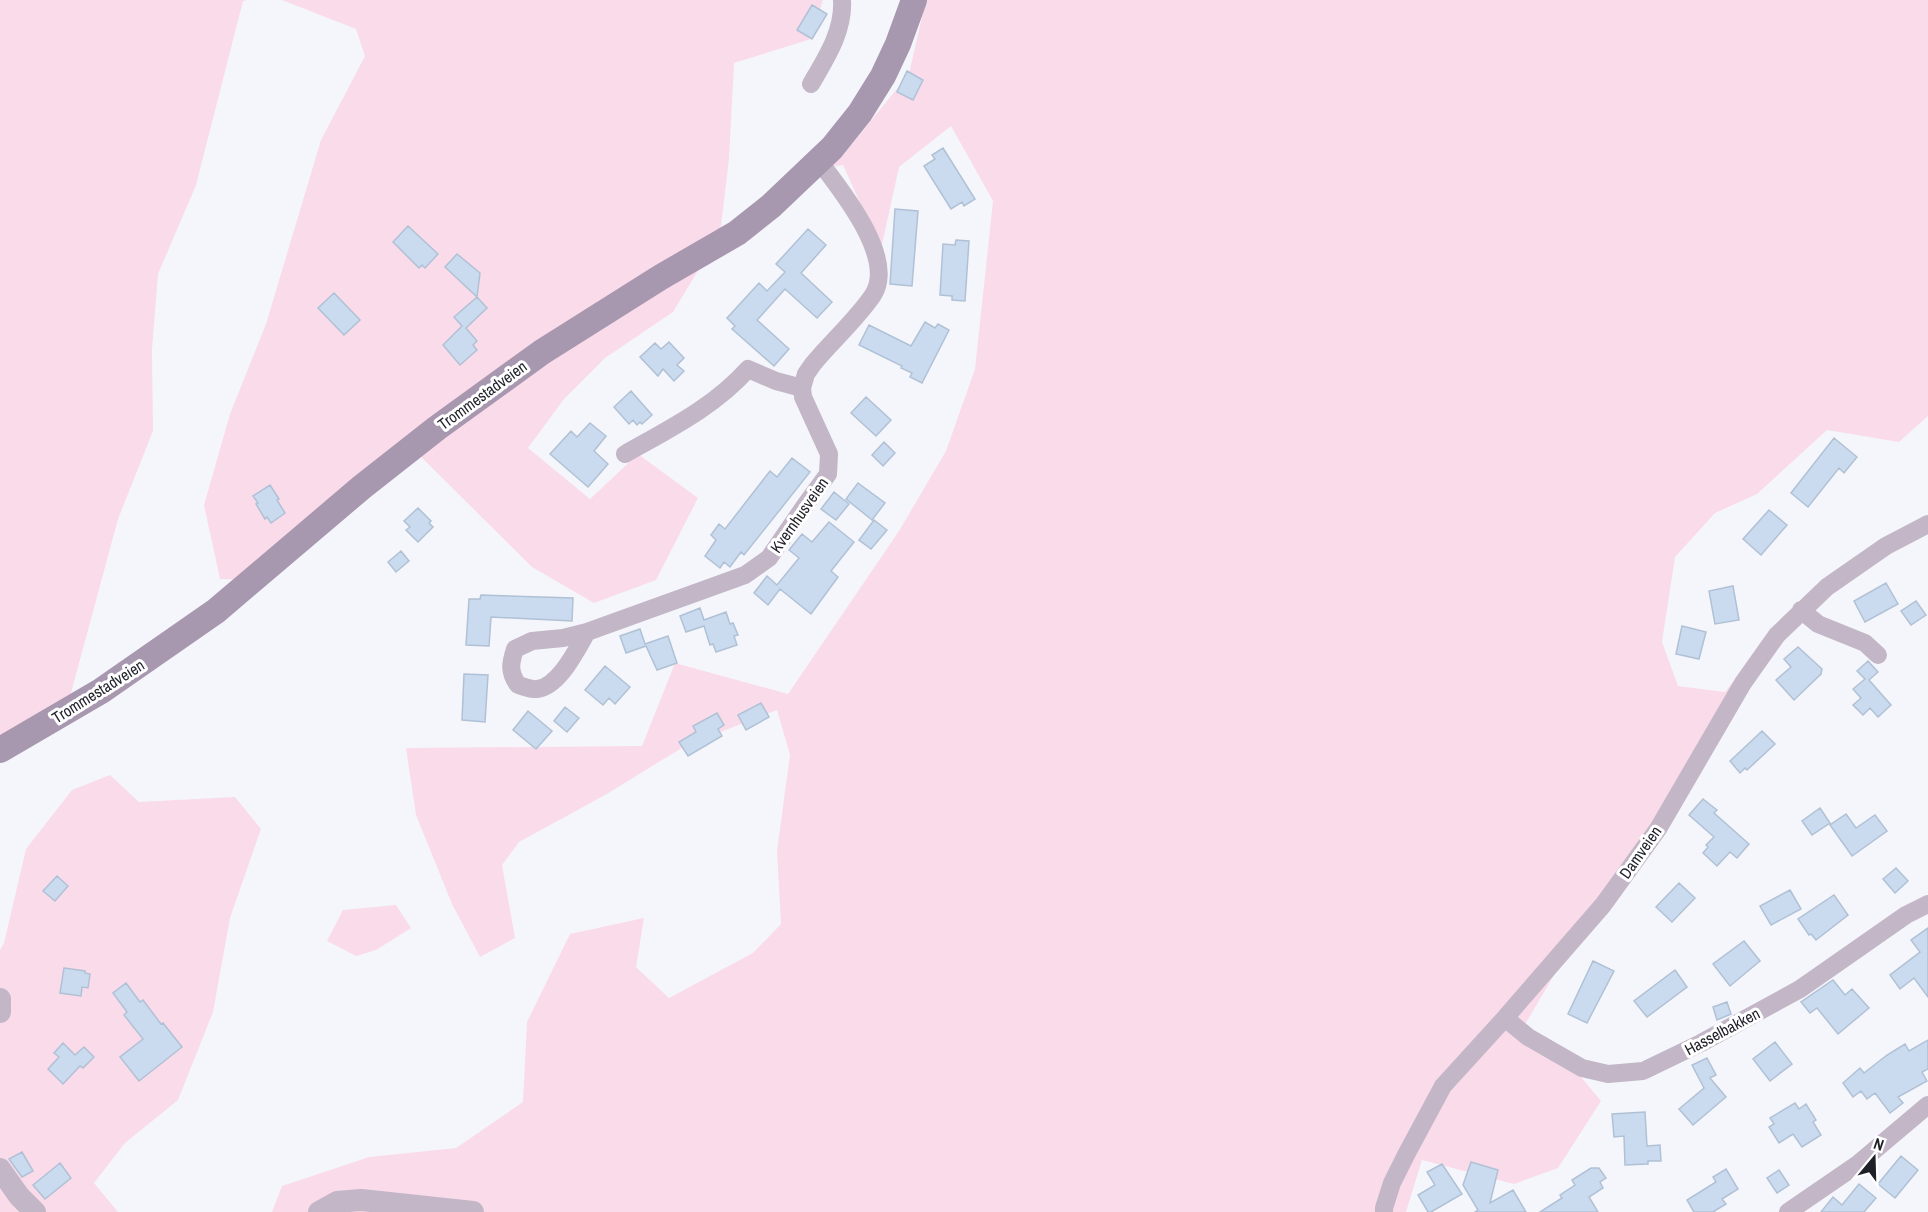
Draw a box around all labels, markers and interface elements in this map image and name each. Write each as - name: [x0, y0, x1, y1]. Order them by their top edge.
- street label: Trommestadveien: [433, 355, 531, 435]
- street label: Kvernhusveien: [765, 473, 833, 557]
- street label: Trommestadveien: [48, 654, 148, 728]
- street label: Damveien: [1614, 821, 1666, 883]
- street label: Hasselbakken: [1680, 1002, 1764, 1060]
- north arrow: [1844, 1128, 1904, 1188]
- text: N: [1871, 1132, 1887, 1156]

